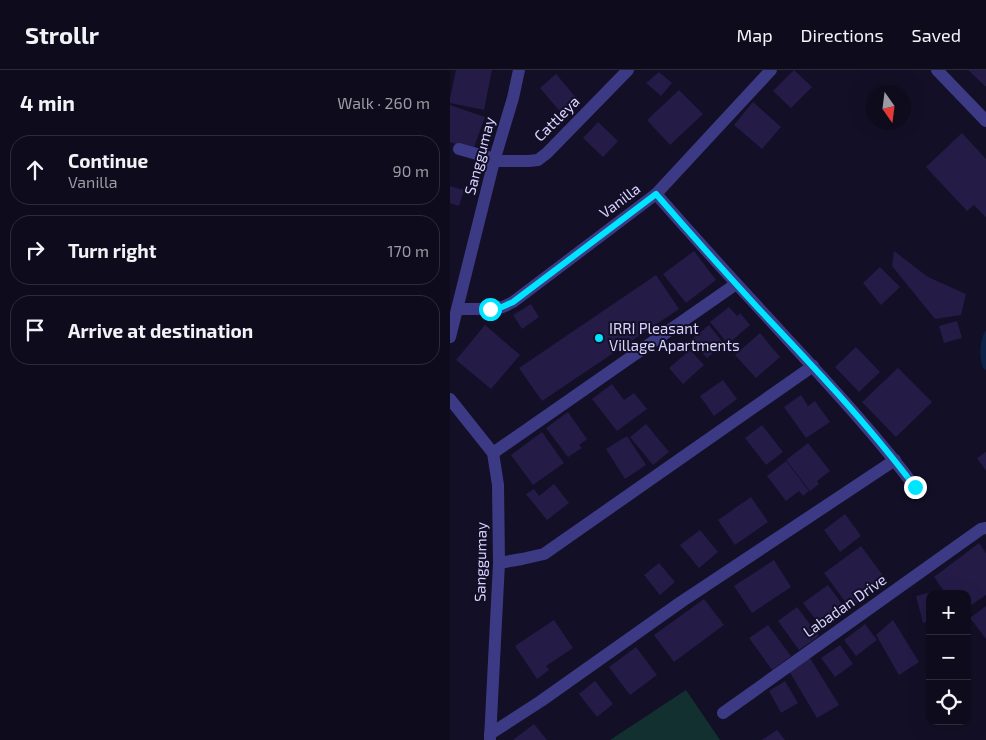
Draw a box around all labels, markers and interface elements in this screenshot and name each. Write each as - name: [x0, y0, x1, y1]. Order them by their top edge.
- text: Strollr: [25, 20, 99, 49]
- text: Map: [736, 24, 773, 46]
- text: Directions: [801, 24, 884, 46]
- text: Saved: [912, 24, 961, 46]
- north arrow: [866, 85, 911, 130]
- text: 4 min: [20, 90, 75, 115]
- street label: Cattleya: [530, 92, 583, 145]
- text: Walk · 260 m: [337, 93, 430, 112]
- street label: Sanggumay: [460, 115, 498, 197]
- text: Continue: [68, 149, 148, 172]
- icon: ahead: [21, 156, 49, 184]
- text: 90 m: [393, 161, 429, 180]
- text: Vanilla: [68, 172, 118, 191]
- street label: Vanilla: [595, 179, 643, 221]
- icon: right: [21, 236, 49, 264]
- text: Turn right: [68, 239, 156, 262]
- text: 170 m: [387, 241, 429, 260]
- route start: [479, 298, 502, 321]
- icon: arrive: [21, 316, 49, 344]
- text: Arrive at destination: [68, 319, 253, 342]
- place label: IRRI Pleasant Village Apartments: [609, 319, 740, 354]
- marker: IRRI Pleasant Village Apartments: [593, 332, 605, 344]
- route end: [904, 476, 927, 499]
- street label: Sanggumay: [470, 522, 490, 602]
- street label: Labadan Drive: [799, 570, 889, 640]
- map controls: [926, 590, 971, 725]
- button: +: [926, 590, 971, 635]
- button: −: [926, 635, 971, 680]
- button: locate: [926, 680, 971, 725]

